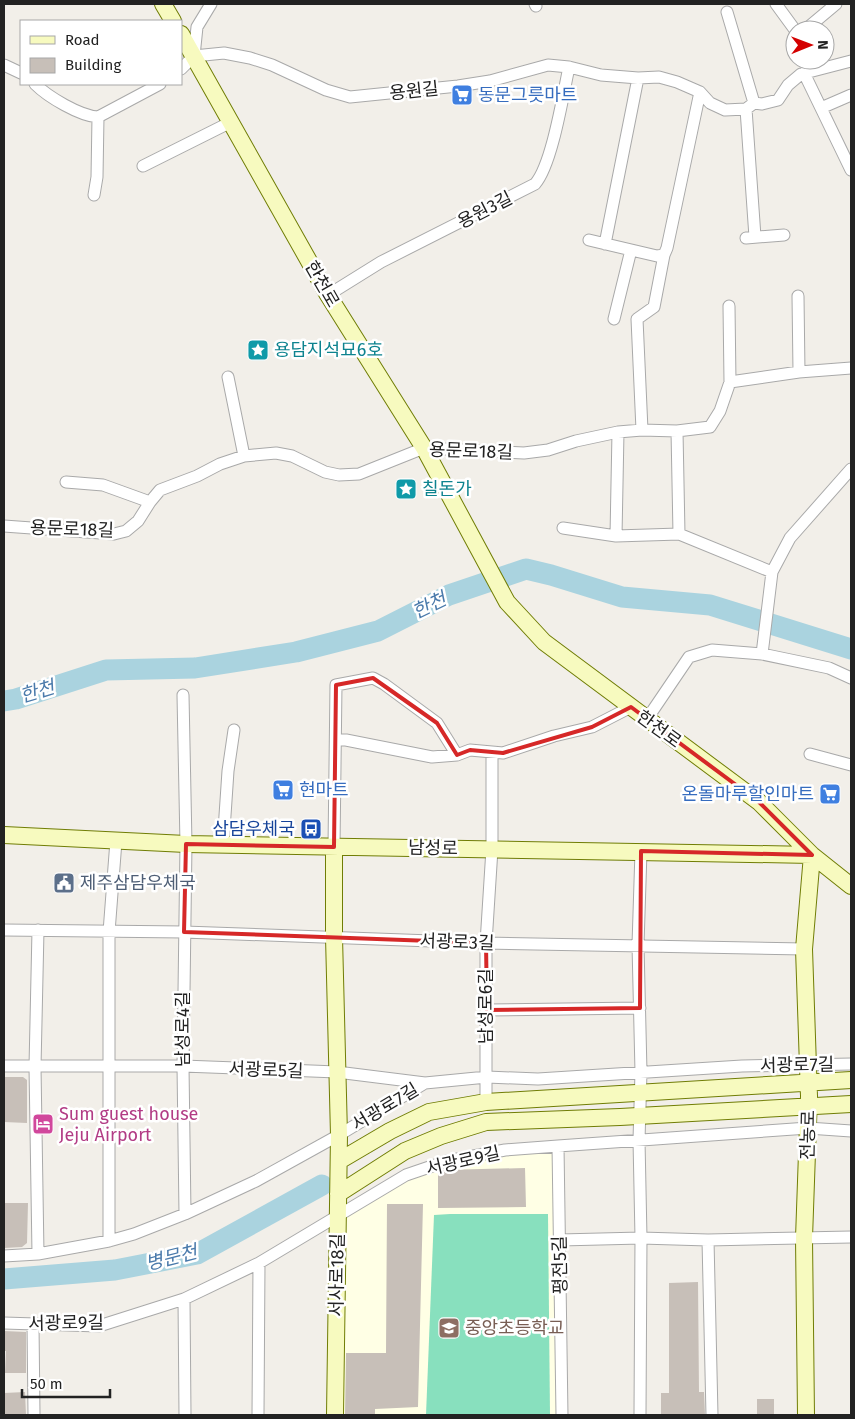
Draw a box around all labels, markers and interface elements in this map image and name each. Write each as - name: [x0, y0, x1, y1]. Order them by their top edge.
- legend: [20, 20, 182, 85]
- north arrow: [785, 20, 835, 70]
- text: Road: [65, 31, 100, 49]
- text: N: [814, 40, 831, 50]
- text: Building: [65, 56, 121, 74]
- street label: 용원길: [388, 77, 440, 105]
- supermarket icon: 동문그릇마트: [450, 83, 474, 107]
- place label: 동문그릇마트: [478, 84, 577, 106]
- street label: 용원3길: [454, 187, 516, 233]
- street label: 한천로: [300, 257, 344, 311]
- place icon: 용담지석묘6호: [246, 338, 270, 362]
- place label: 용담지석묘6호: [274, 339, 383, 361]
- street label: 용문로18길: [429, 439, 513, 463]
- place icon: 칠돈가: [394, 477, 418, 501]
- place label: 칠돈가: [422, 478, 472, 500]
- street label: 용문로18길: [30, 517, 114, 541]
- water label: 한천: [408, 587, 451, 623]
- water label: 한천: [17, 675, 59, 708]
- street label: 한천로: [632, 705, 686, 753]
- supermarket icon: 현마트: [271, 778, 295, 802]
- place label: 현마트: [299, 779, 349, 801]
- supermarket icon: 온돌마루할인마트: [818, 782, 842, 806]
- place label: 온돌마루할인마트: [682, 783, 814, 805]
- bus stop icon: 삼담우체국: [299, 817, 323, 841]
- place label: 삼담우체국: [212, 818, 295, 840]
- street label: 남성로: [408, 837, 458, 859]
- public building icon: 제주삼담우체국: [52, 871, 76, 895]
- place label: 제주삼담우체국: [80, 872, 196, 894]
- street label: 서광로3길: [419, 930, 495, 954]
- street label: 남성로6길: [475, 968, 497, 1044]
- street label: 남성로4길: [172, 991, 194, 1067]
- street label: 서광로7길: [760, 1053, 834, 1077]
- street label: 서광로5길: [228, 1058, 304, 1082]
- street label: 서광로7길: [348, 1078, 422, 1136]
- place label: Sum guest house Jeju Airport: [59, 1103, 198, 1146]
- street label: 전농로: [797, 1110, 819, 1160]
- hotel icon: Sum guest house Jeju Airport: [31, 1112, 55, 1136]
- street label: 서광로9길: [424, 1142, 502, 1180]
- street label: 서사로18길: [325, 1233, 349, 1317]
- street label: 평전5길: [548, 1235, 572, 1295]
- water label: 병문천: [143, 1240, 201, 1275]
- street label: 서광로9길: [28, 1311, 104, 1335]
- school or university icon: 중앙초등학교: [437, 1316, 461, 1340]
- place label: 중앙초등학교: [465, 1317, 564, 1339]
- scale bar: [22, 1366, 110, 1398]
- text: 50 m: [30, 1375, 63, 1393]

